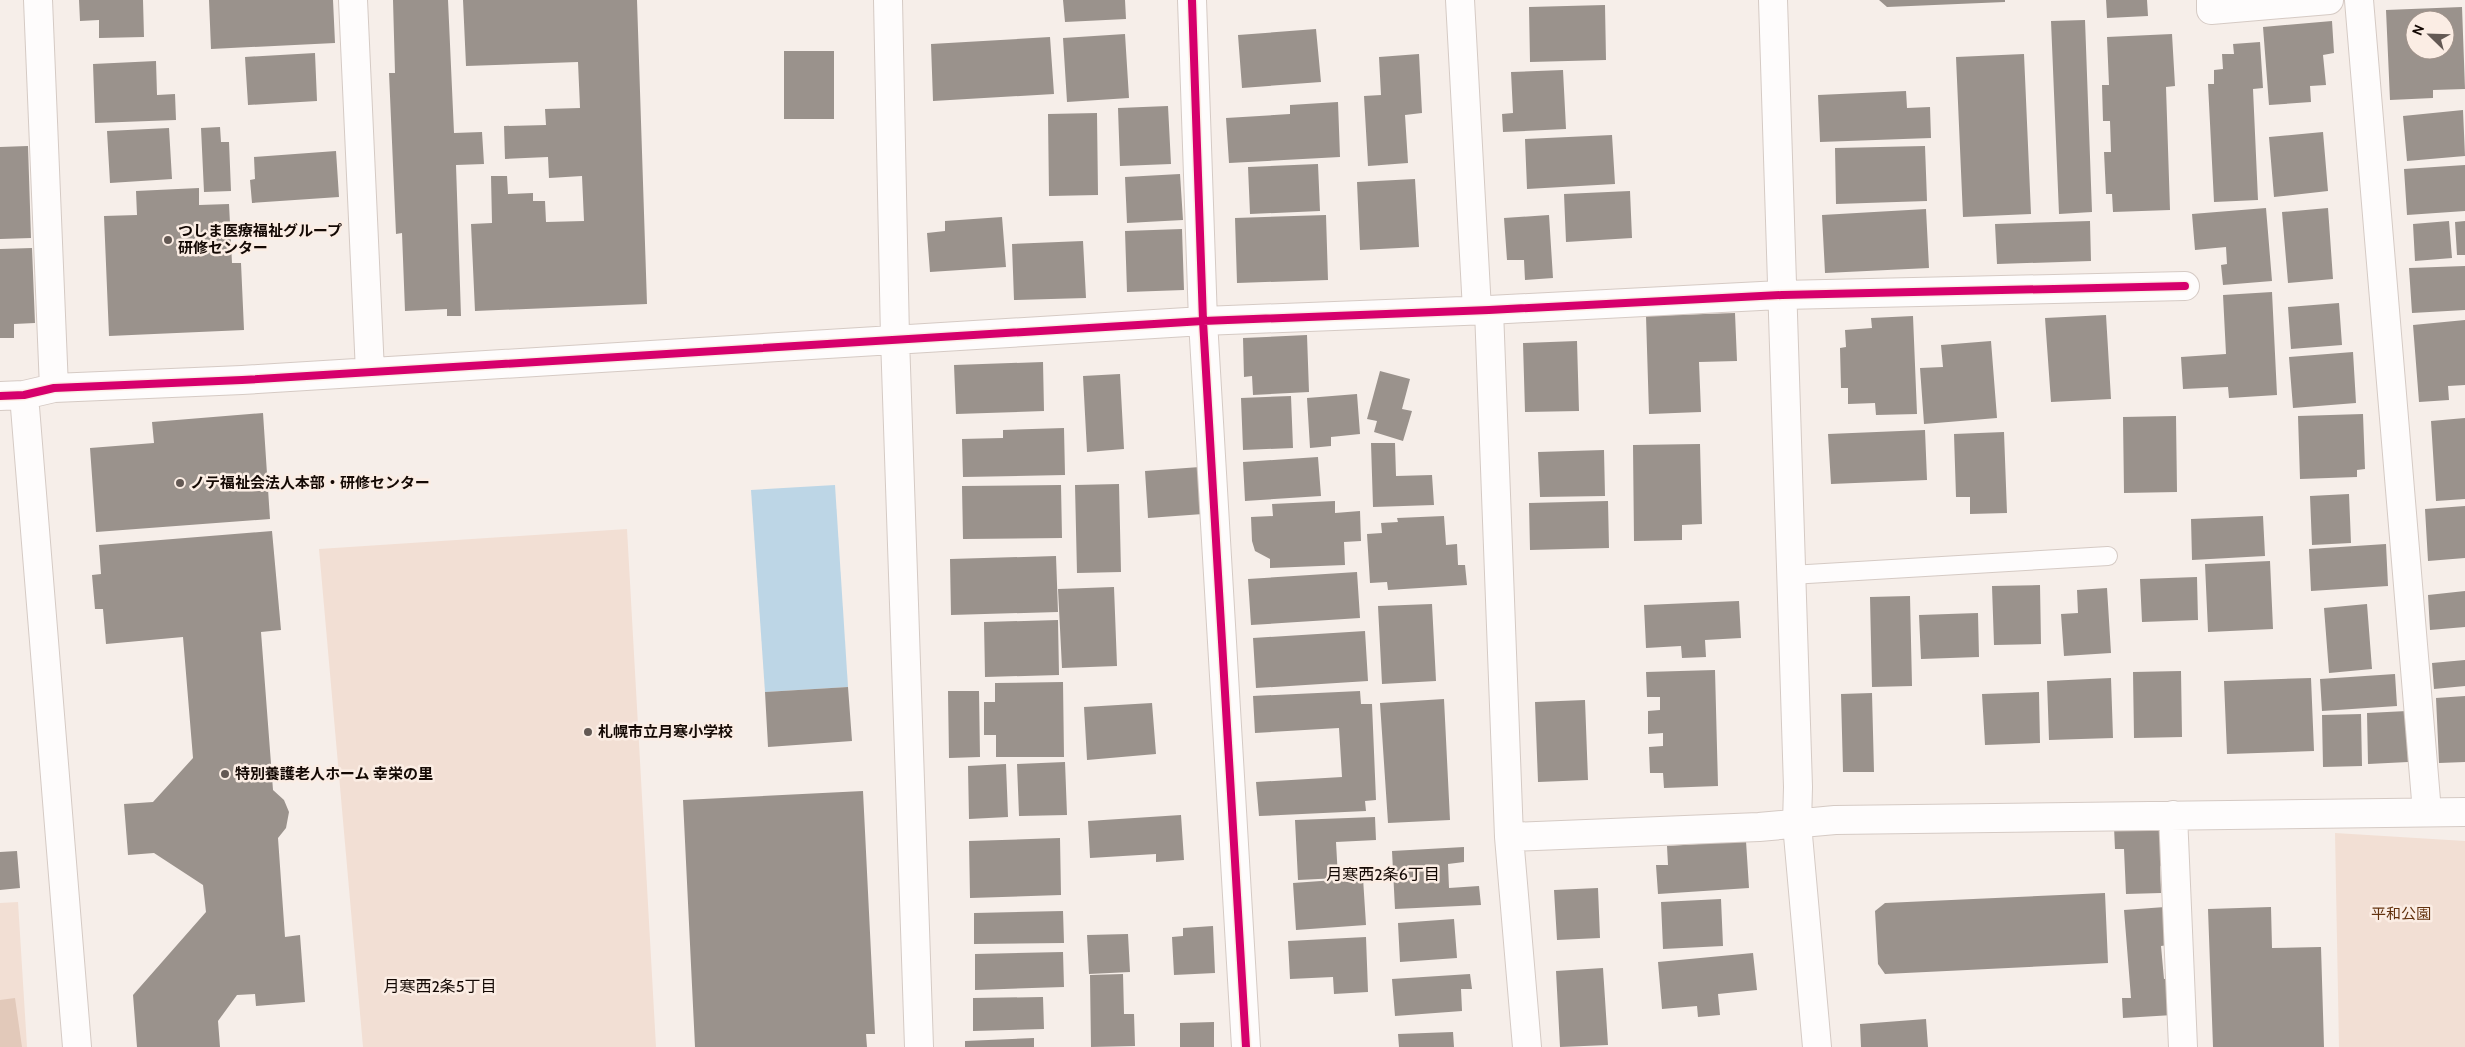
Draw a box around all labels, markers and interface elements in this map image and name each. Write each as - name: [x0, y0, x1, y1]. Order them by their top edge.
- north arrow: [2405, 10, 2455, 60]
- text: N: [2408, 22, 2428, 38]
- place label: つしま医療福祉グループ 研修センター: [178, 222, 342, 257]
- marker: つしま医療福祉グループ 研修センター: [162, 234, 174, 246]
- place label: ノテ福祉会法人本部・研修センター: [190, 474, 430, 492]
- marker: ノテ福祉会法人本部・研修センター: [174, 477, 186, 489]
- place label: 札幌市立月寒小学校: [598, 723, 733, 741]
- marker: 札幌市立月寒小学校: [582, 726, 594, 738]
- place label: 特別養護老人ホーム 幸栄の里: [235, 765, 433, 783]
- marker: 特別養護老人ホーム 幸栄の里: [219, 768, 231, 780]
- district label: 月寒西2条6丁目: [1326, 865, 1440, 884]
- park label: 平和公園: [2371, 905, 2431, 923]
- district label: 月寒西2条5丁目: [383, 977, 497, 996]

